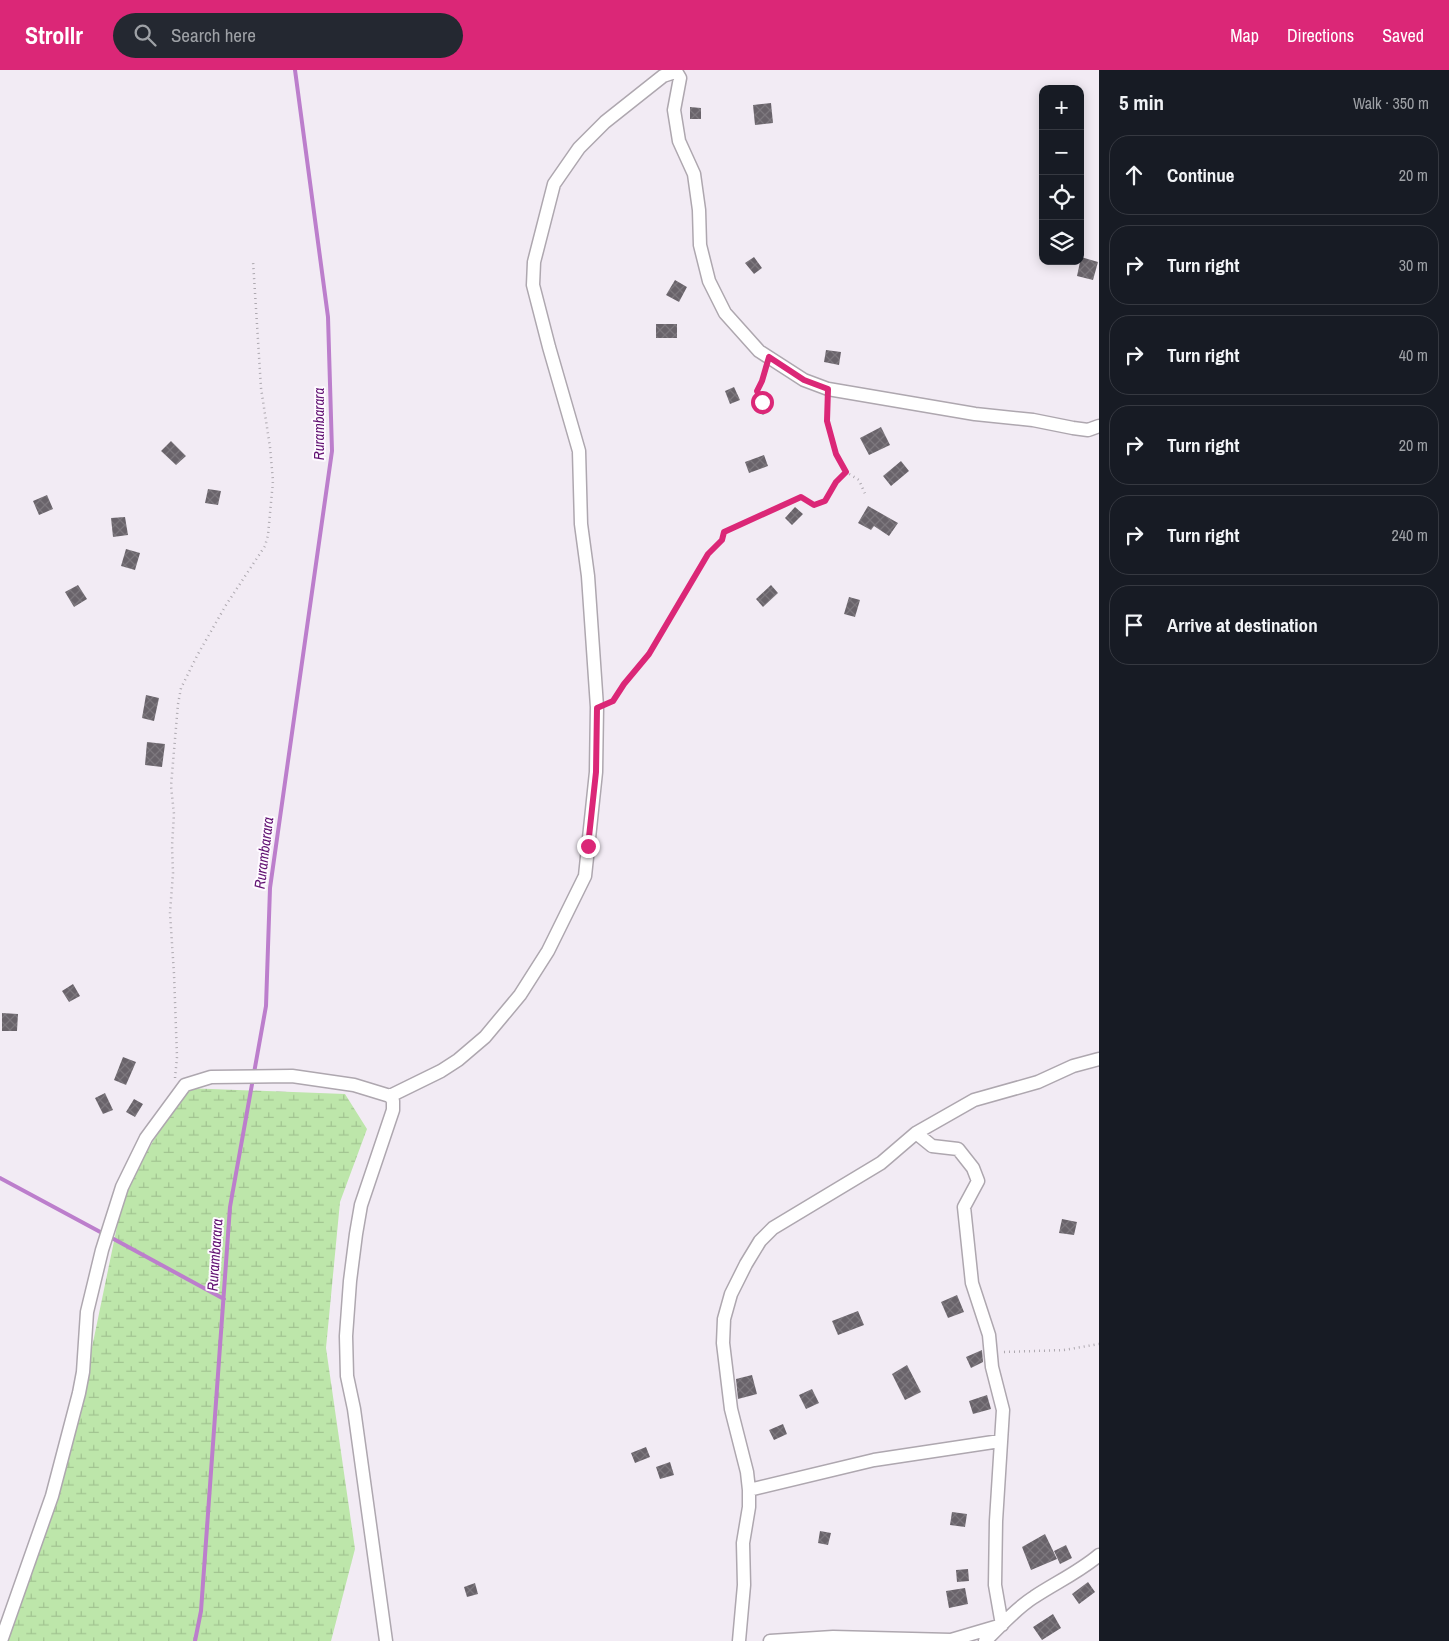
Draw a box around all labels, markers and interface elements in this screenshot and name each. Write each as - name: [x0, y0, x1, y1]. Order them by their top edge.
- search box: [113, 13, 463, 58]
- text: Strollr: [25, 19, 83, 51]
- icon: search: [131, 21, 159, 49]
- text: Search here: [171, 22, 256, 48]
- text: Map: [1230, 23, 1259, 48]
- text: Directions: [1287, 23, 1354, 48]
- text: Saved: [1382, 23, 1424, 48]
- map controls: [1039, 85, 1084, 265]
- button: +: [1039, 85, 1084, 130]
- text: 5 min: [1119, 88, 1164, 117]
- text: Walk · 350 m: [1353, 92, 1429, 114]
- button: −: [1039, 130, 1084, 175]
- icon: ahead: [1120, 161, 1148, 189]
- text: Continue: [1167, 162, 1235, 188]
- text: 20 m: [1399, 164, 1428, 186]
- button: locate: [1039, 175, 1084, 220]
- button: layers: [1039, 220, 1084, 265]
- icon: right: [1120, 251, 1148, 279]
- text: Turn right: [1167, 252, 1239, 278]
- text: 30 m: [1399, 254, 1428, 276]
- icon: right: [1120, 341, 1148, 369]
- text: Turn right: [1167, 342, 1239, 368]
- text: 40 m: [1399, 344, 1428, 366]
- water label: Rurambarara: [308, 388, 329, 460]
- route start: [751, 391, 774, 414]
- icon: right: [1120, 431, 1148, 459]
- text: Turn right: [1167, 432, 1239, 458]
- text: 20 m: [1399, 434, 1428, 456]
- icon: right: [1120, 521, 1148, 549]
- text: Turn right: [1167, 522, 1239, 548]
- text: 240 m: [1392, 524, 1428, 546]
- icon: arrive: [1120, 611, 1148, 639]
- text: Arrive at destination: [1167, 612, 1318, 638]
- water label: Rurambarara: [249, 816, 278, 890]
- route end: [577, 835, 600, 858]
- water label: Rurambarara: [201, 1218, 228, 1292]

